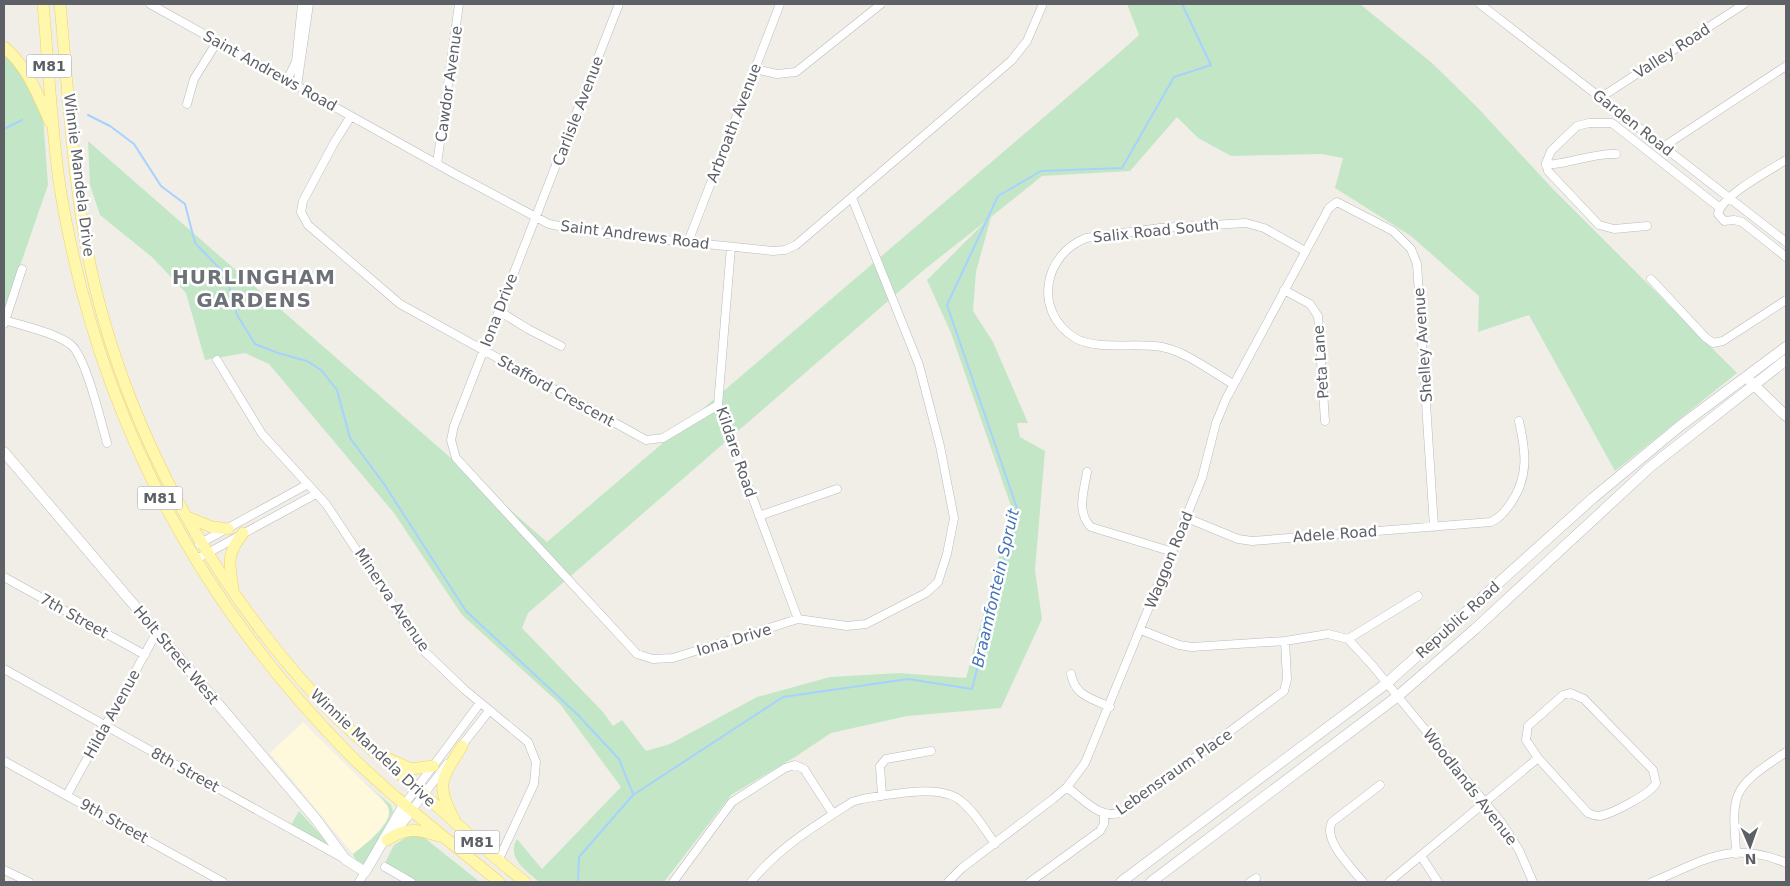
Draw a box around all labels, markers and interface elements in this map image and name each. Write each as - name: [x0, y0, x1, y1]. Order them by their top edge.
- street label: Valley Road: [1631, 20, 1713, 82]
- street label: Cawdor Avenue: [432, 25, 466, 143]
- street label: Saint Andrews Road: [200, 27, 340, 115]
- road number: M81: [27, 54, 72, 78]
- street label: Carlisle Avenue: [549, 54, 607, 168]
- street label: Arbroath Avenue: [703, 61, 765, 185]
- street label: Garden Road: [1589, 86, 1677, 160]
- street label: Winnie Mandela Drive: [60, 92, 98, 258]
- street label: Salix Road South: [1092, 215, 1220, 247]
- street label: Saint Andrews Road: [560, 217, 710, 253]
- district label: HURLINGHAM GARDENS: [172, 265, 336, 312]
- street label: Iona Drive: [477, 271, 521, 349]
- street label: Shelley Avenue: [1410, 287, 1436, 403]
- street label: Peta Lane: [1309, 325, 1333, 399]
- street label: Stafford Crescent: [495, 351, 618, 431]
- street label: Kildare Road: [712, 404, 760, 500]
- road number: M81: [138, 486, 182, 509]
- water label: Braamfontein Spruit: [968, 506, 1023, 669]
- street label: Waggon Road: [1141, 509, 1197, 611]
- street label: Adele Road: [1292, 522, 1378, 546]
- street label: Minerva Avenue: [351, 545, 433, 655]
- street label: Republic Road: [1412, 578, 1504, 662]
- street label: 7th Street: [37, 590, 111, 642]
- street label: Holt Street West: [130, 602, 222, 708]
- street label: Iona Drive: [695, 620, 773, 660]
- street label: Hilda Avenue: [80, 666, 144, 762]
- street label: Winnie Mandela Drive: [307, 685, 439, 811]
- street label: Lebensraum Place: [1113, 725, 1235, 819]
- street label: Woodlands Avenue: [1419, 725, 1521, 849]
- street label: 8th Street: [148, 744, 222, 796]
- street label: 9th Street: [77, 795, 151, 847]
- north arrow: [1725, 821, 1775, 871]
- road number: M81: [454, 830, 500, 854]
- text: N: [1744, 851, 1757, 867]

